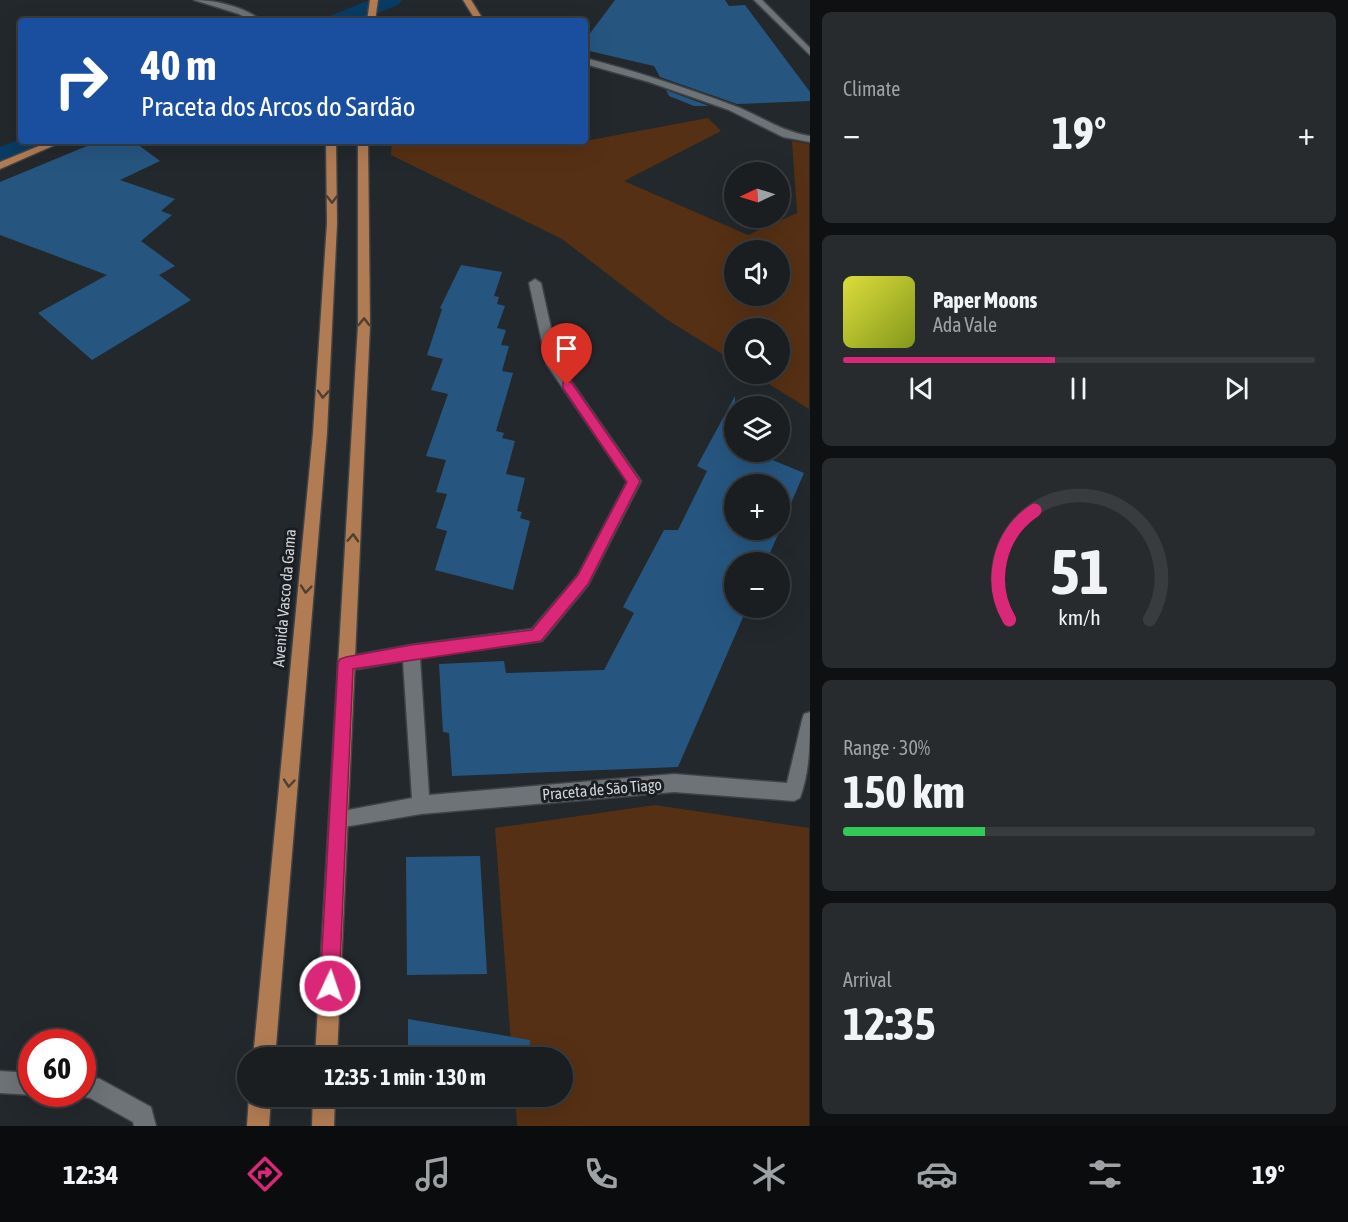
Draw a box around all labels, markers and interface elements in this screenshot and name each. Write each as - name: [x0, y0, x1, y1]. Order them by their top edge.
- text: 40 m: [141, 41, 216, 89]
- icon: right: [42, 42, 120, 120]
- text: Climate: [843, 77, 900, 100]
- text: Praceta dos Arcos do Sardão: [141, 91, 415, 122]
- text: 19°: [1052, 107, 1106, 159]
- text: −: [843, 114, 860, 152]
- text: +: [1298, 114, 1315, 152]
- north arrow: [724, 162, 790, 228]
- map controls: [724, 162, 790, 618]
- one-way arrow: [326, 195, 338, 204]
- button: sound: [724, 240, 790, 306]
- text: Paper Moons: [933, 287, 1037, 313]
- text: Ada Vale: [933, 313, 997, 336]
- one-way arrow: [358, 317, 370, 326]
- button: search: [724, 318, 790, 384]
- pin: [541, 323, 592, 385]
- icon: arrive: [550, 332, 583, 365]
- icon: previous: [905, 372, 938, 405]
- icon: pause: [1062, 372, 1095, 405]
- icon: next: [1220, 372, 1253, 405]
- one-way arrow: [317, 390, 330, 399]
- button: layers: [724, 396, 790, 462]
- button: +: [724, 474, 790, 540]
- street label: Avenida Vasco da Gama: [269, 528, 299, 668]
- one-way arrow: [346, 533, 359, 542]
- text: 51: [1050, 536, 1108, 607]
- button: −: [724, 552, 790, 618]
- one-way arrow: [300, 584, 313, 593]
- text: km/h: [1058, 605, 1100, 630]
- text: Range · 30%: [843, 736, 930, 759]
- text: 150 km: [843, 766, 965, 818]
- street label: Praceta de São Tiago: [541, 775, 663, 804]
- one-way arrow: [283, 778, 296, 787]
- position arrow: [298, 954, 362, 1018]
- text: Arrival: [843, 968, 892, 991]
- text: 12:35: [843, 998, 936, 1050]
- speed limit sign: 60: [18, 1029, 96, 1107]
- text: 12:35 · 1 min · 130 m: [324, 1064, 486, 1090]
- icon: directions: [244, 1153, 286, 1195]
- icon: music: [412, 1153, 454, 1195]
- icon: phone: [580, 1153, 622, 1195]
- icon: climate: [748, 1153, 790, 1195]
- icon: car: [916, 1153, 958, 1195]
- icon: filters: [1084, 1153, 1126, 1195]
- text: 12:34: [63, 1159, 119, 1190]
- text: 19°: [1252, 1159, 1285, 1190]

